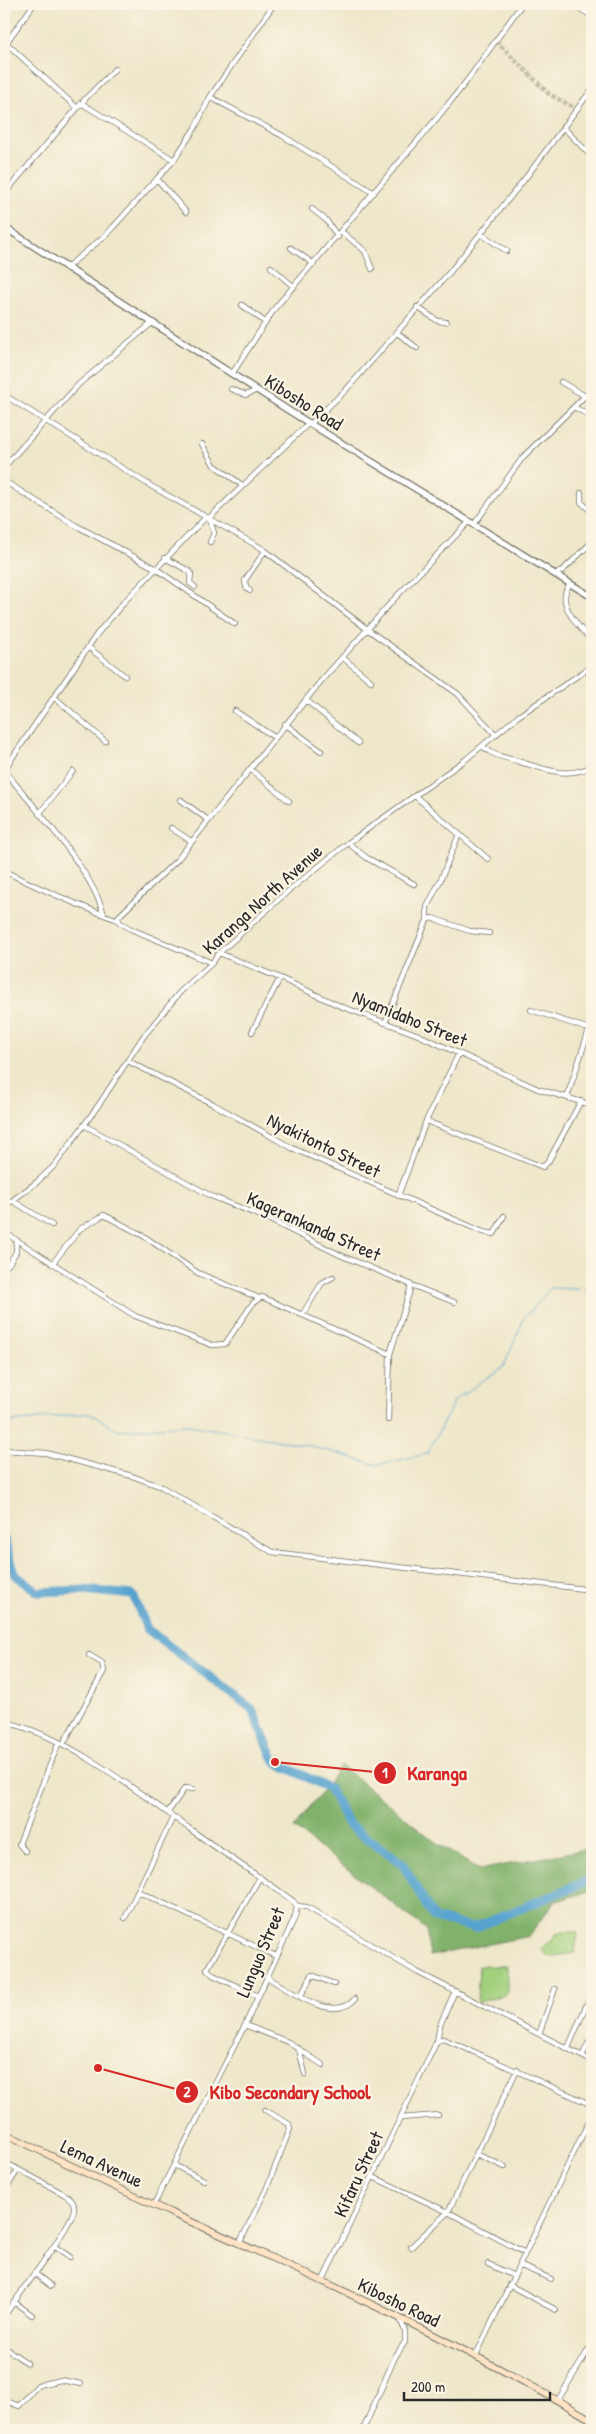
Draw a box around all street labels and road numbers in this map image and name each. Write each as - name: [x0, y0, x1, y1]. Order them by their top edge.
- street label: Kibosho Road: [260, 368, 349, 437]
- street label: Karanga North Avenue: [196, 838, 328, 960]
- street label: Nyamidaho Street: [349, 983, 472, 1053]
- street label: Nyakitonto Street: [263, 1106, 386, 1184]
- street label: Kagerankanda Street: [243, 1185, 386, 1267]
- street label: Lunguo Street: [229, 1903, 291, 2001]
- street label: Kifaru Street: [327, 2126, 389, 2221]
- street label: Lema Avenue: [57, 2133, 148, 2193]
- street label: Kibosho Road: [354, 2271, 445, 2333]

